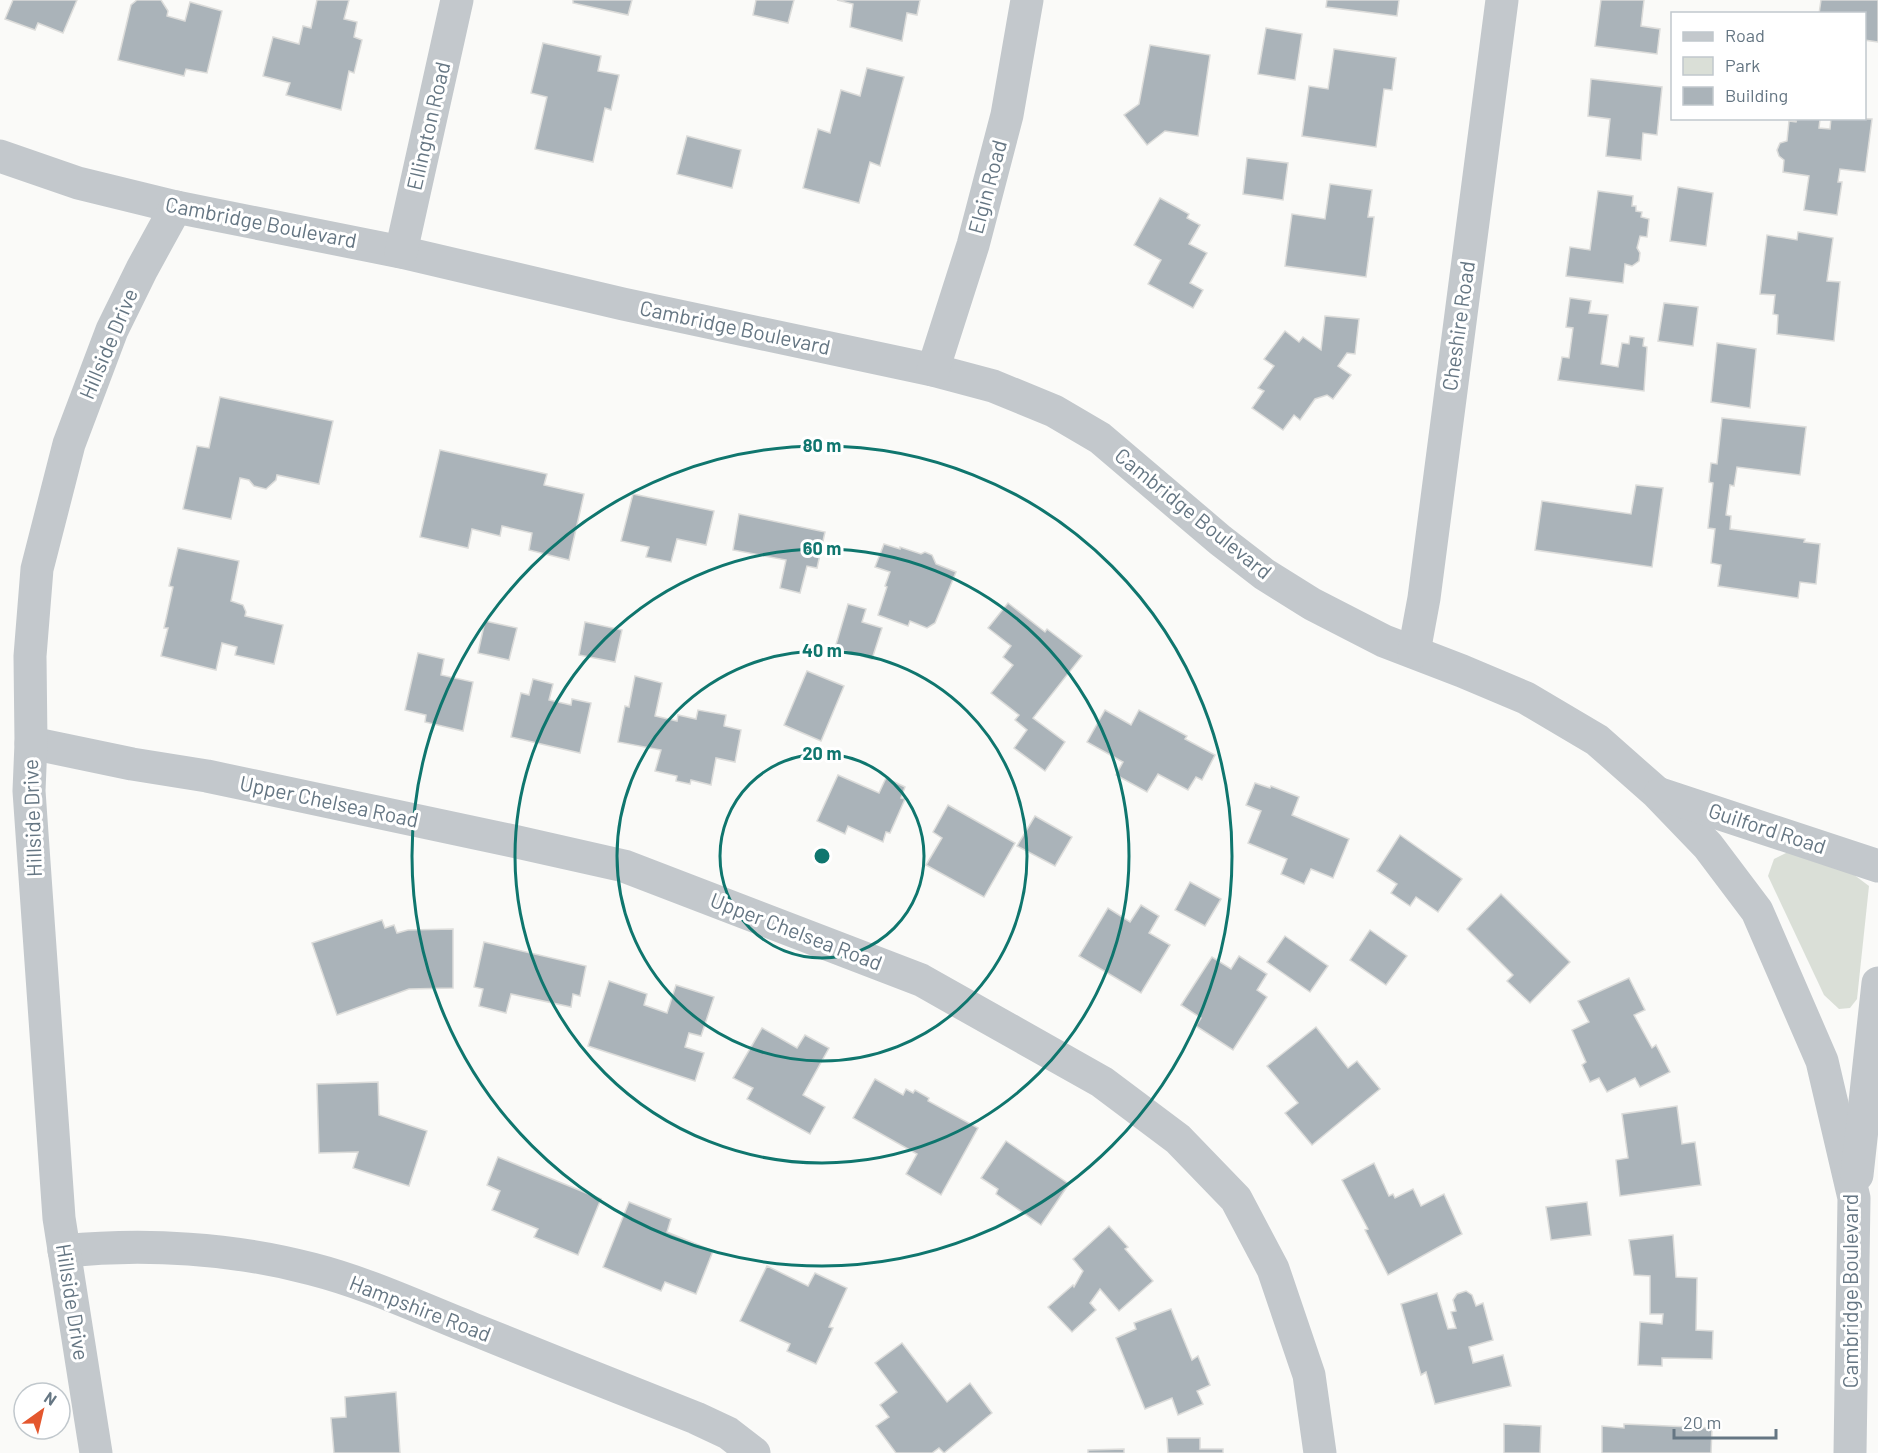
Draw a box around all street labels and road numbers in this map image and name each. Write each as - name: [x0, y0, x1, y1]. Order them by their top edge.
- street label: Ellington Road: [401, 59, 454, 192]
- street label: Elgin Road: [962, 137, 1011, 236]
- street label: Cambridge Boulevard: [164, 191, 359, 252]
- street label: Cheshire Road: [1436, 259, 1479, 392]
- street label: Hillside Drive: [73, 284, 142, 403]
- street label: Cambridge Boulevard: [638, 294, 833, 359]
- street label: Cambridge Boulevard: [1111, 442, 1277, 584]
- street label: Hillside Drive: [17, 759, 46, 877]
- street label: Upper Chelsea Road: [238, 769, 421, 832]
- street label: Guilford Road: [1706, 797, 1829, 858]
- street label: Upper Chelsea Road: [707, 886, 886, 975]
- street label: Cambridge Boulevard: [1837, 1194, 1862, 1388]
- street label: Hillside Drive: [52, 1242, 95, 1362]
- street label: Hampshire Road: [346, 1269, 495, 1346]

